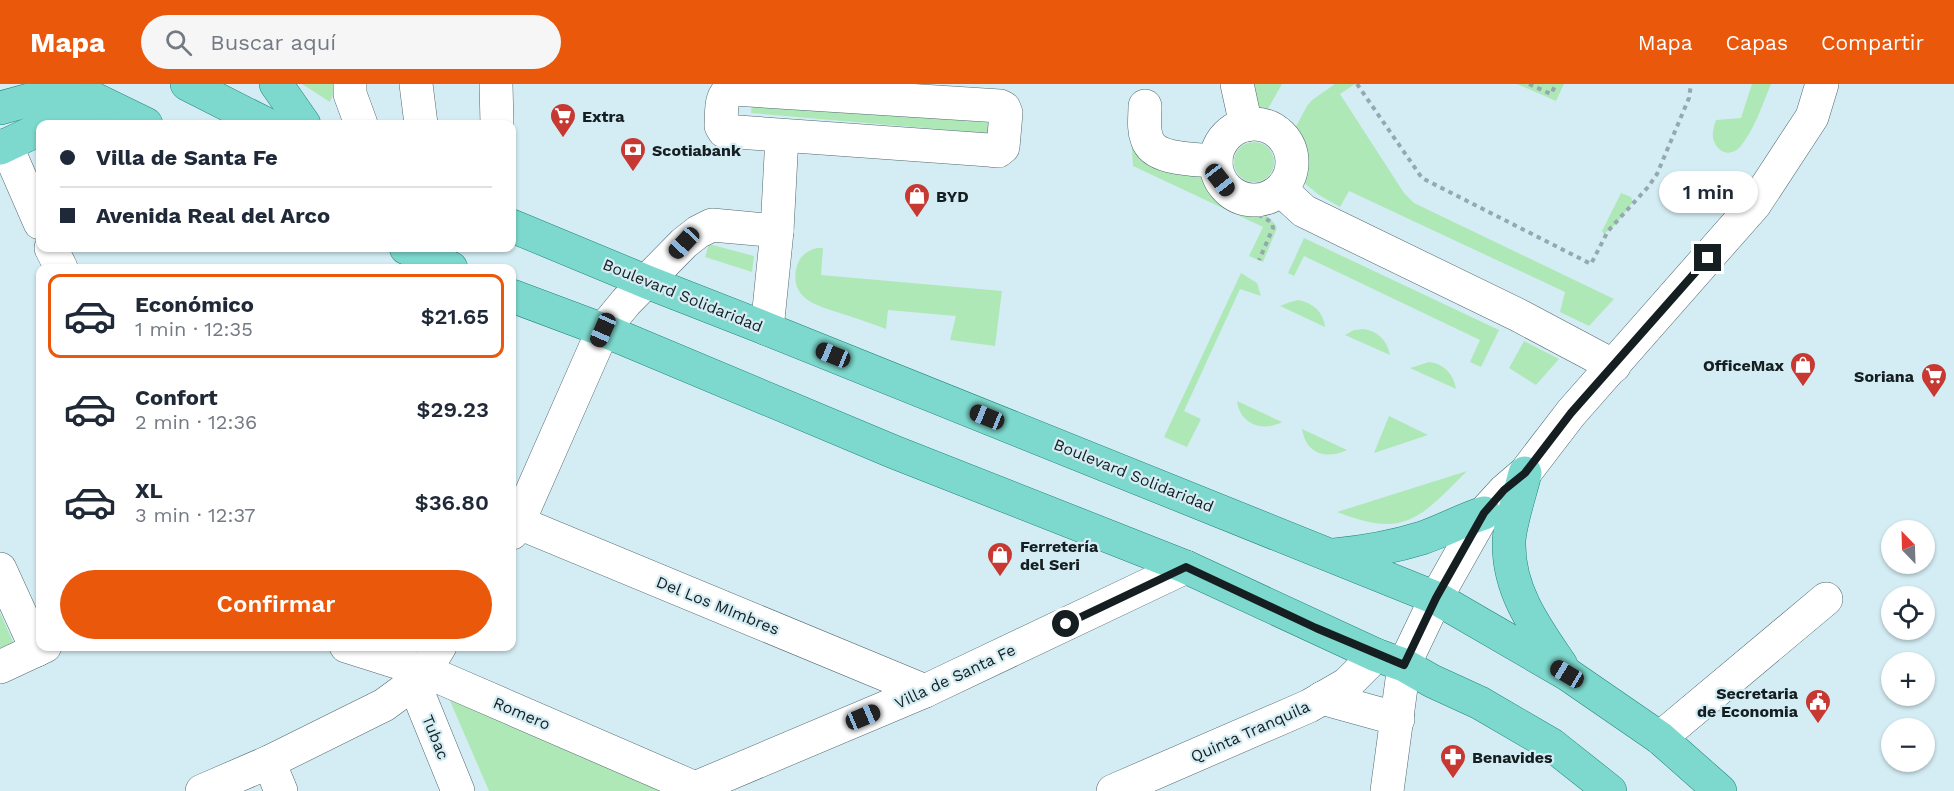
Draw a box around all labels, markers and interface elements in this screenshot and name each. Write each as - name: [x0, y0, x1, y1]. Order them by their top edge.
- search box: [141, 15, 561, 69]
- text: Mapa: [30, 26, 105, 59]
- icon: search: [162, 26, 195, 59]
- text: Buscar aquí: [210, 30, 336, 55]
- text: Mapa: [1638, 30, 1693, 55]
- text: Capas: [1726, 30, 1788, 55]
- text: Compartir: [1821, 30, 1924, 55]
- supermarket icon: Extra: [548, 101, 578, 139]
- place label: Extra: [582, 107, 625, 126]
- bank icon: Scotiabank: [618, 135, 648, 173]
- place label: Scotiabank: [652, 141, 741, 160]
- text: Villa de Santa Fe: [96, 145, 278, 170]
- car: [1202, 160, 1238, 200]
- callout: 1 min: [1658, 171, 1758, 213]
- text: 1 min: [1683, 180, 1734, 204]
- shop icon: BYD: [902, 181, 932, 219]
- place label: BYD: [936, 187, 969, 206]
- text: Avenida Real del Arco: [96, 203, 330, 228]
- car: [665, 224, 703, 262]
- route end: [1694, 244, 1721, 271]
- street label: Boulevard Solidaridad: [600, 255, 766, 336]
- icon: car: [63, 289, 117, 343]
- text: Económico: [135, 292, 254, 317]
- text: $21.65: [421, 304, 489, 329]
- car: [587, 310, 619, 350]
- text: 1 min · 12:35: [135, 317, 253, 341]
- car: [813, 340, 853, 370]
- shop icon: OfficeMax: [1788, 350, 1818, 388]
- place label: OfficeMax: [1703, 356, 1785, 375]
- supermarket icon: Soriana: [1919, 361, 1949, 399]
- place label: Soriana: [1854, 367, 1915, 386]
- icon: car: [63, 382, 117, 436]
- text: Confort: [135, 385, 218, 410]
- text: $29.23: [417, 397, 489, 422]
- car: [967, 402, 1007, 432]
- text: 2 min · 12:36: [135, 410, 257, 434]
- street label: Boulevard Solidaridad: [1051, 435, 1217, 516]
- icon: car: [63, 475, 117, 529]
- text: XL: [135, 478, 163, 503]
- text: $36.80: [415, 490, 489, 515]
- text: 3 min · 12:37: [135, 503, 255, 527]
- north arrow: [1881, 520, 1935, 574]
- map controls: [1881, 520, 1935, 772]
- place label: Ferretería del Seri: [1020, 537, 1099, 574]
- shop icon: Ferretería del Seri: [985, 540, 1015, 578]
- button: Confirmar: [60, 570, 492, 639]
- street label: Del Los MImbres: [654, 572, 782, 639]
- button: locate: [1881, 586, 1935, 640]
- route start: [1052, 610, 1079, 637]
- street label: Villa de Santa Fe: [892, 640, 1019, 713]
- button: +: [1881, 652, 1935, 706]
- car: [1547, 657, 1587, 691]
- place label: Secretaria de Economia: [1697, 684, 1799, 721]
- public building icon: Secretaria de Economia: [1803, 687, 1833, 725]
- street label: Romero: [490, 693, 553, 734]
- street label: Quinta Tranquila: [1188, 697, 1313, 766]
- car: [843, 702, 883, 732]
- street label: Tubac: [418, 712, 453, 762]
- button: −: [1881, 718, 1935, 772]
- pharmacy icon: Benavides: [1438, 742, 1468, 780]
- place label: Benavides: [1472, 748, 1553, 767]

